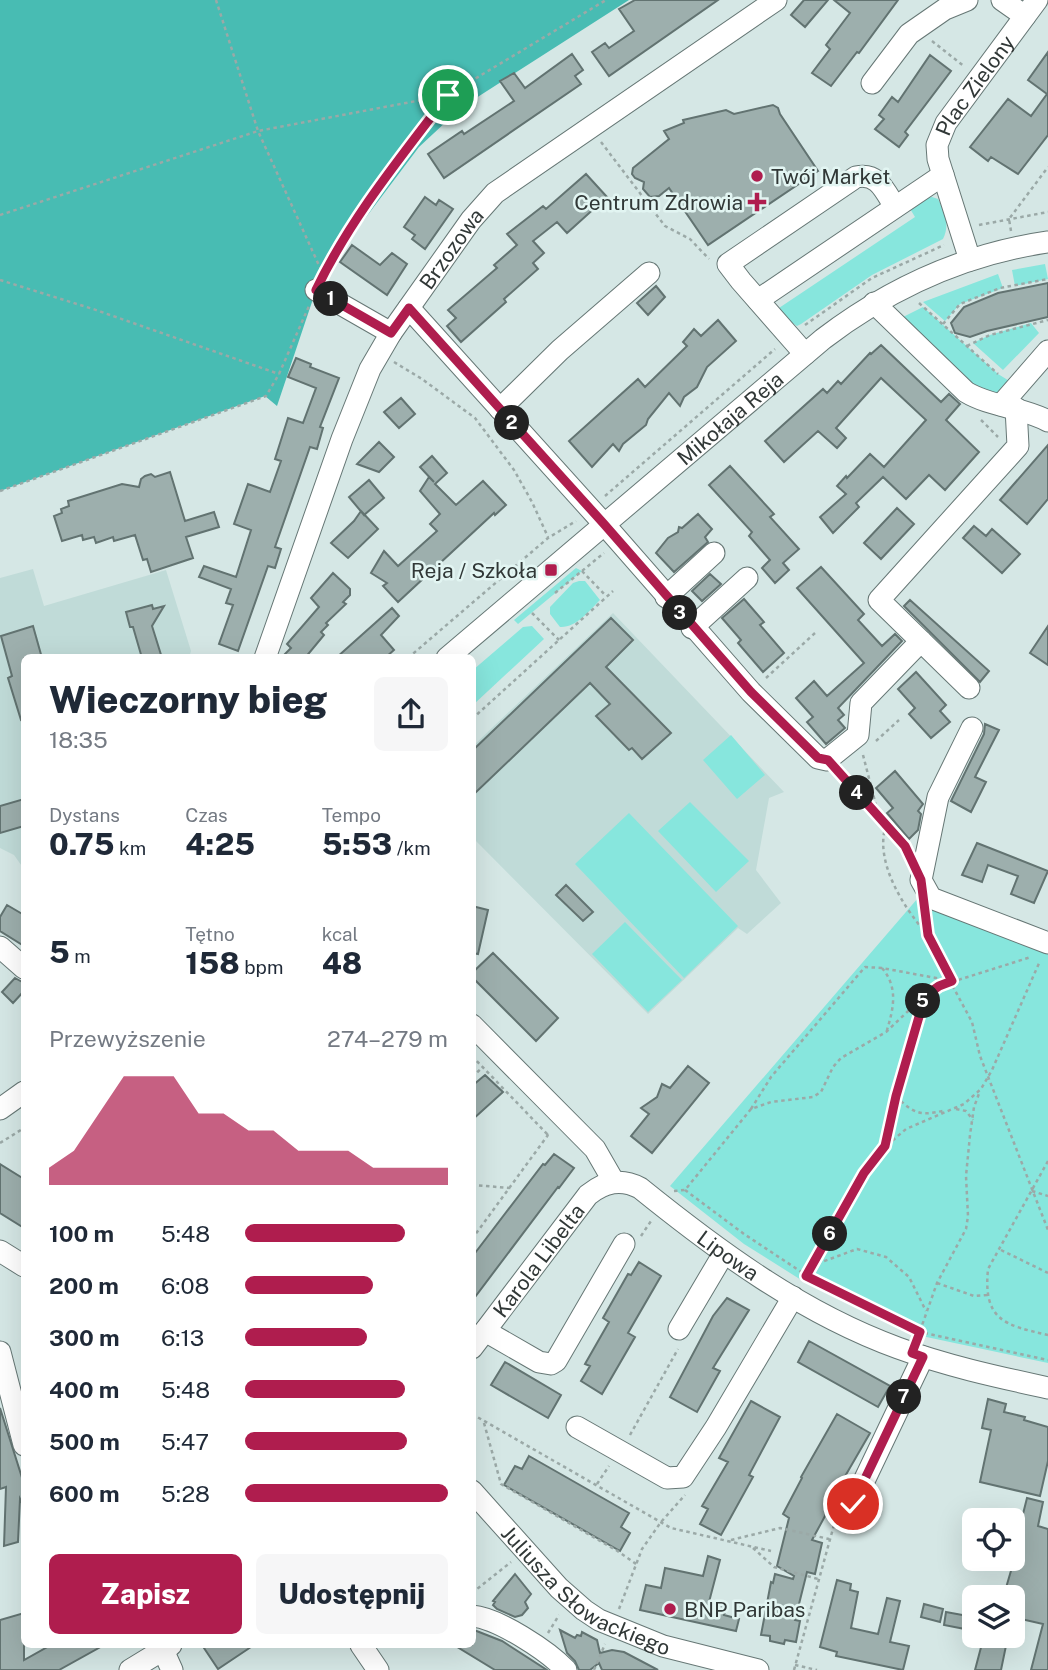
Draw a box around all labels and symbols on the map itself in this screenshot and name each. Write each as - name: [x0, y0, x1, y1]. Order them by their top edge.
- street label: Plac Zielony: [930, 30, 1019, 139]
- pin: [418, 65, 478, 125]
- place label: Twój Market: [771, 164, 890, 189]
- marker: Twój Market: [749, 168, 765, 184]
- place label: Centrum Zdrowia: [574, 190, 743, 215]
- marker: Centrum Zdrowia: [749, 194, 765, 210]
- street label: Brzozowa: [414, 203, 488, 294]
- pin: 1: [314, 282, 348, 316]
- street label: Mikołaja Reja: [672, 366, 788, 470]
- pin: 2: [494, 406, 530, 440]
- place label: Reja / Szkoła: [411, 558, 537, 583]
- marker: Reja / Szkoła: [543, 562, 559, 578]
- pin: 3: [662, 596, 698, 630]
- pin: 4: [840, 776, 874, 810]
- pin: 5: [906, 984, 940, 1018]
- street label: Karola Libelta: [487, 1199, 589, 1322]
- pin: 6: [812, 1216, 848, 1252]
- street label: Lipowa: [693, 1225, 764, 1285]
- pin: 7: [886, 1380, 922, 1414]
- pin: [823, 1474, 883, 1534]
- street label: Juliusza Słowackiego: [496, 1520, 673, 1660]
- place label: BNP Paribas: [684, 1597, 805, 1622]
- marker: BNP Paribas: [662, 1601, 678, 1617]

